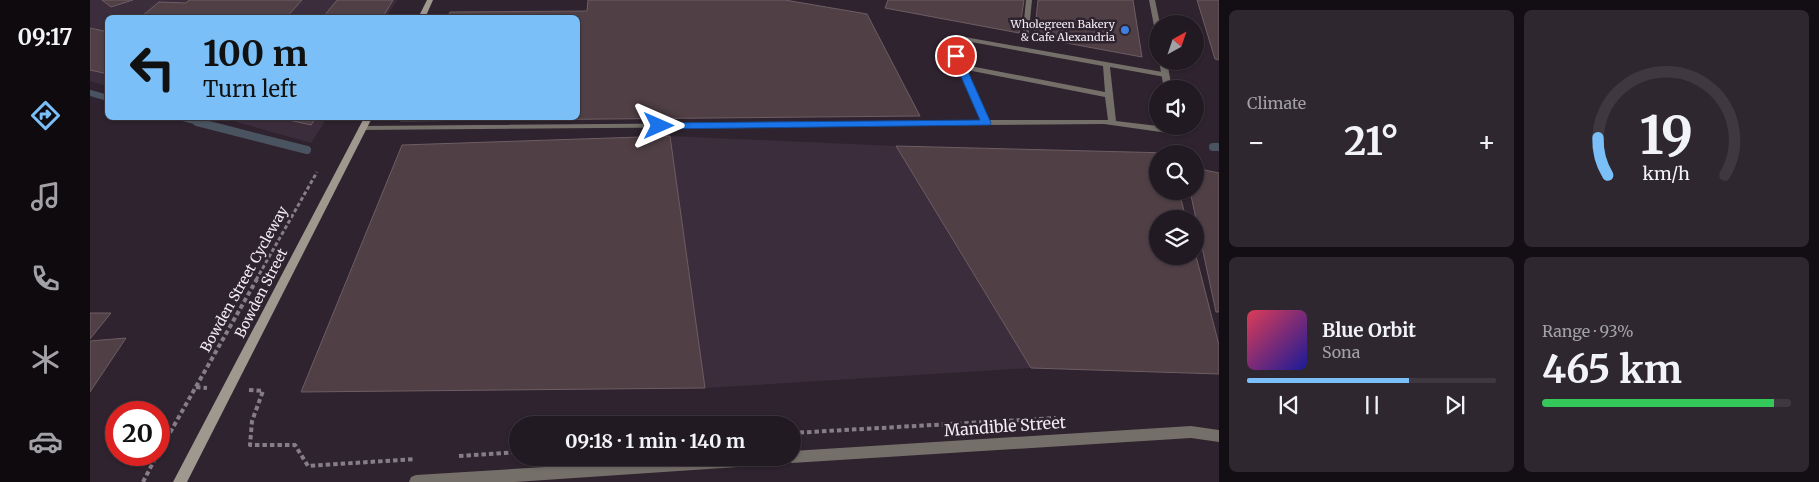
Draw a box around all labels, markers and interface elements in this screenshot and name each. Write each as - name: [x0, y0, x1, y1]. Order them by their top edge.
- north arrow: [1149, 15, 1204, 70]
- map controls: [1149, 15, 1204, 265]
- place label: Wholegreen Bakery & Cafe Alexandria: [1010, 17, 1116, 44]
- text: 09:17: [18, 23, 72, 51]
- marker: Wholegreen Bakery & Cafe Alexandria: [1119, 24, 1131, 36]
- text: 100 m: [203, 32, 308, 76]
- icon: left: [120, 35, 185, 100]
- pin: [935, 35, 977, 77]
- icon: arrive: [942, 42, 970, 70]
- text: Turn left: [203, 75, 297, 103]
- button: sound: [1149, 80, 1204, 135]
- text: Climate: [1247, 93, 1306, 113]
- icon: directions: [28, 98, 63, 133]
- position arrow: [632, 99, 684, 151]
- text: 19: [1640, 103, 1693, 168]
- text: 21°: [1344, 118, 1399, 165]
- text: −: [1247, 124, 1266, 160]
- text: +: [1477, 124, 1496, 160]
- button: search: [1149, 145, 1204, 200]
- text: km/h: [1643, 162, 1690, 185]
- icon: music: [28, 179, 63, 214]
- street label: Bowden Street Cycleway: [197, 203, 291, 355]
- button: layers: [1149, 210, 1204, 265]
- street label: Bowden Street: [231, 245, 291, 341]
- icon: phone: [28, 261, 63, 296]
- text: Blue Orbit: [1322, 318, 1416, 342]
- text: Range · 93%: [1542, 321, 1634, 341]
- icon: climate: [28, 342, 63, 377]
- text: Sona: [1322, 342, 1360, 362]
- text: 465 km: [1542, 346, 1682, 393]
- icon: previous: [1275, 391, 1303, 419]
- icon: pause: [1358, 391, 1386, 419]
- icon: next: [1441, 391, 1469, 419]
- speed limit sign: 20: [105, 401, 170, 466]
- street label: Mandible Street: [943, 412, 1067, 440]
- icon: car: [28, 424, 63, 459]
- text: 09:18 · 1 min · 140 m: [565, 429, 745, 453]

